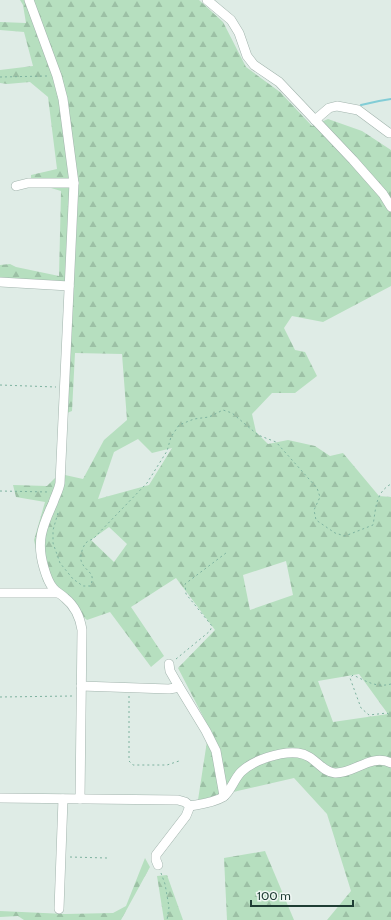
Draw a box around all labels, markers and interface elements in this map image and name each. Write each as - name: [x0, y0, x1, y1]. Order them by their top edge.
- scale bar: [251, 882, 353, 908]
- text: 100 m: [257, 888, 291, 903]

